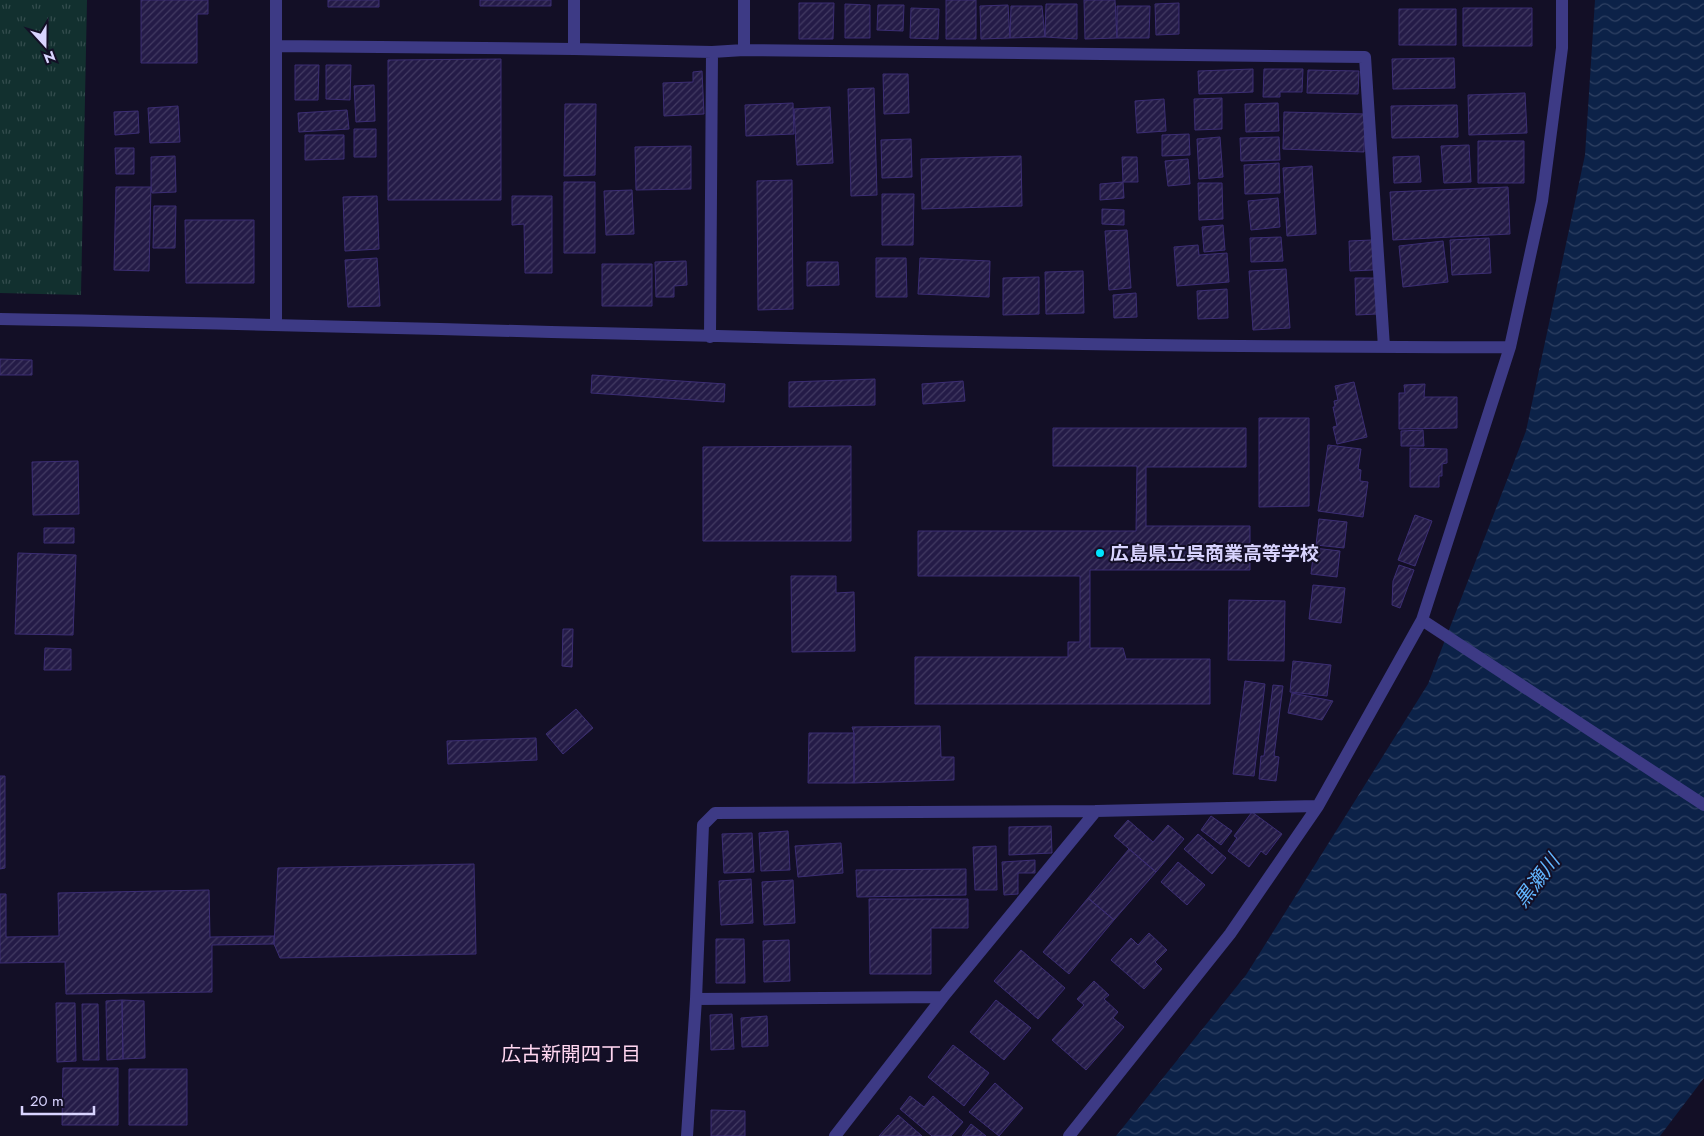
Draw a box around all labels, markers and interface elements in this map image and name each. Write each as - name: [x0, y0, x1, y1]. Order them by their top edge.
- north arrow: [20, 20, 70, 70]
- text: N: [41, 46, 58, 68]
- place label: 広島県立呉商業高等学校: [1110, 540, 1319, 567]
- marker: 広島県立呉商業高等学校: [1094, 547, 1106, 559]
- water label: 黒瀬川: [1507, 847, 1568, 914]
- district label: 広古新開四丁目: [501, 1040, 641, 1069]
- scale bar: [22, 1084, 95, 1116]
- text: 20 m: [30, 1090, 64, 1112]

